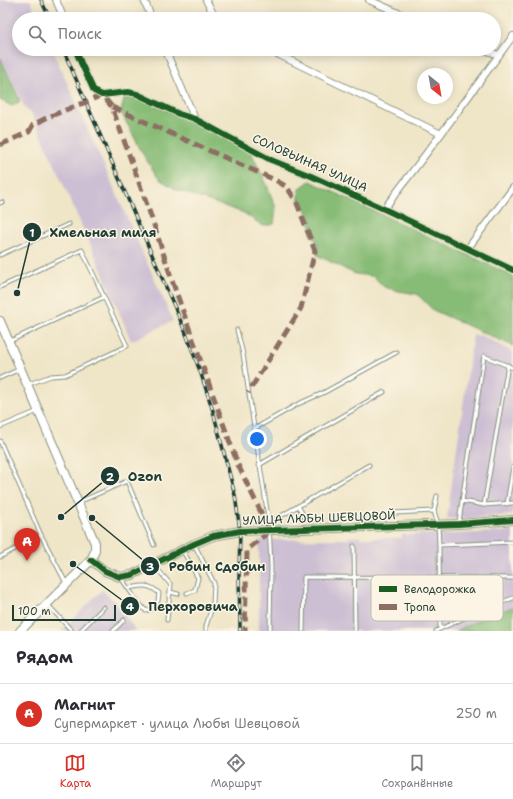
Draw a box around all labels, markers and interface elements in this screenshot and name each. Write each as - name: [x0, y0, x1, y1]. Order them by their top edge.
- search box: [12, 12, 501, 56]
- icon: search: [26, 23, 48, 45]
- text: Поиск: [58, 24, 102, 44]
- north arrow: [417, 68, 453, 104]
- street label: СОЛОВЬИНАЯ УЛИЦА: [250, 130, 370, 196]
- callout: Хмельная миля: [22, 220, 165, 245]
- text: Хмельная миля: [50, 224, 157, 241]
- text: 1: [29, 225, 35, 241]
- your location: [247, 429, 267, 449]
- callout: Ozon: [100, 464, 170, 489]
- text: Ozon: [128, 468, 162, 485]
- text: 2: [106, 469, 115, 485]
- street label: УЛИЦА ЛЮБЫ ШЕВЦОВОЙ: [242, 507, 396, 529]
- pin: A: [14, 528, 40, 561]
- callout: Робин Сдобин: [140, 554, 273, 579]
- text: Робин Сдобин: [169, 558, 265, 575]
- text: 3: [146, 559, 154, 575]
- legend: [371, 575, 503, 621]
- text: Велодорожка: [404, 582, 476, 597]
- callout: Перхоровича: [120, 594, 246, 619]
- text: Перхоровича: [148, 598, 238, 615]
- text: 4: [126, 599, 135, 615]
- text: Тропа: [404, 600, 436, 615]
- scale bar: [12, 603, 116, 622]
- text: 100 m: [18, 604, 51, 619]
- text: Рядом: [16, 646, 73, 668]
- text: Магнит: [54, 695, 115, 715]
- text: A: [24, 705, 34, 722]
- text: 250 m: [456, 705, 497, 722]
- text: Супермаркет · улица Любы Шевцовой: [54, 715, 300, 732]
- tab: Карта: [60, 752, 91, 791]
- tab: Маршрут: [211, 752, 262, 791]
- tab: Сохранённые: [381, 752, 453, 791]

